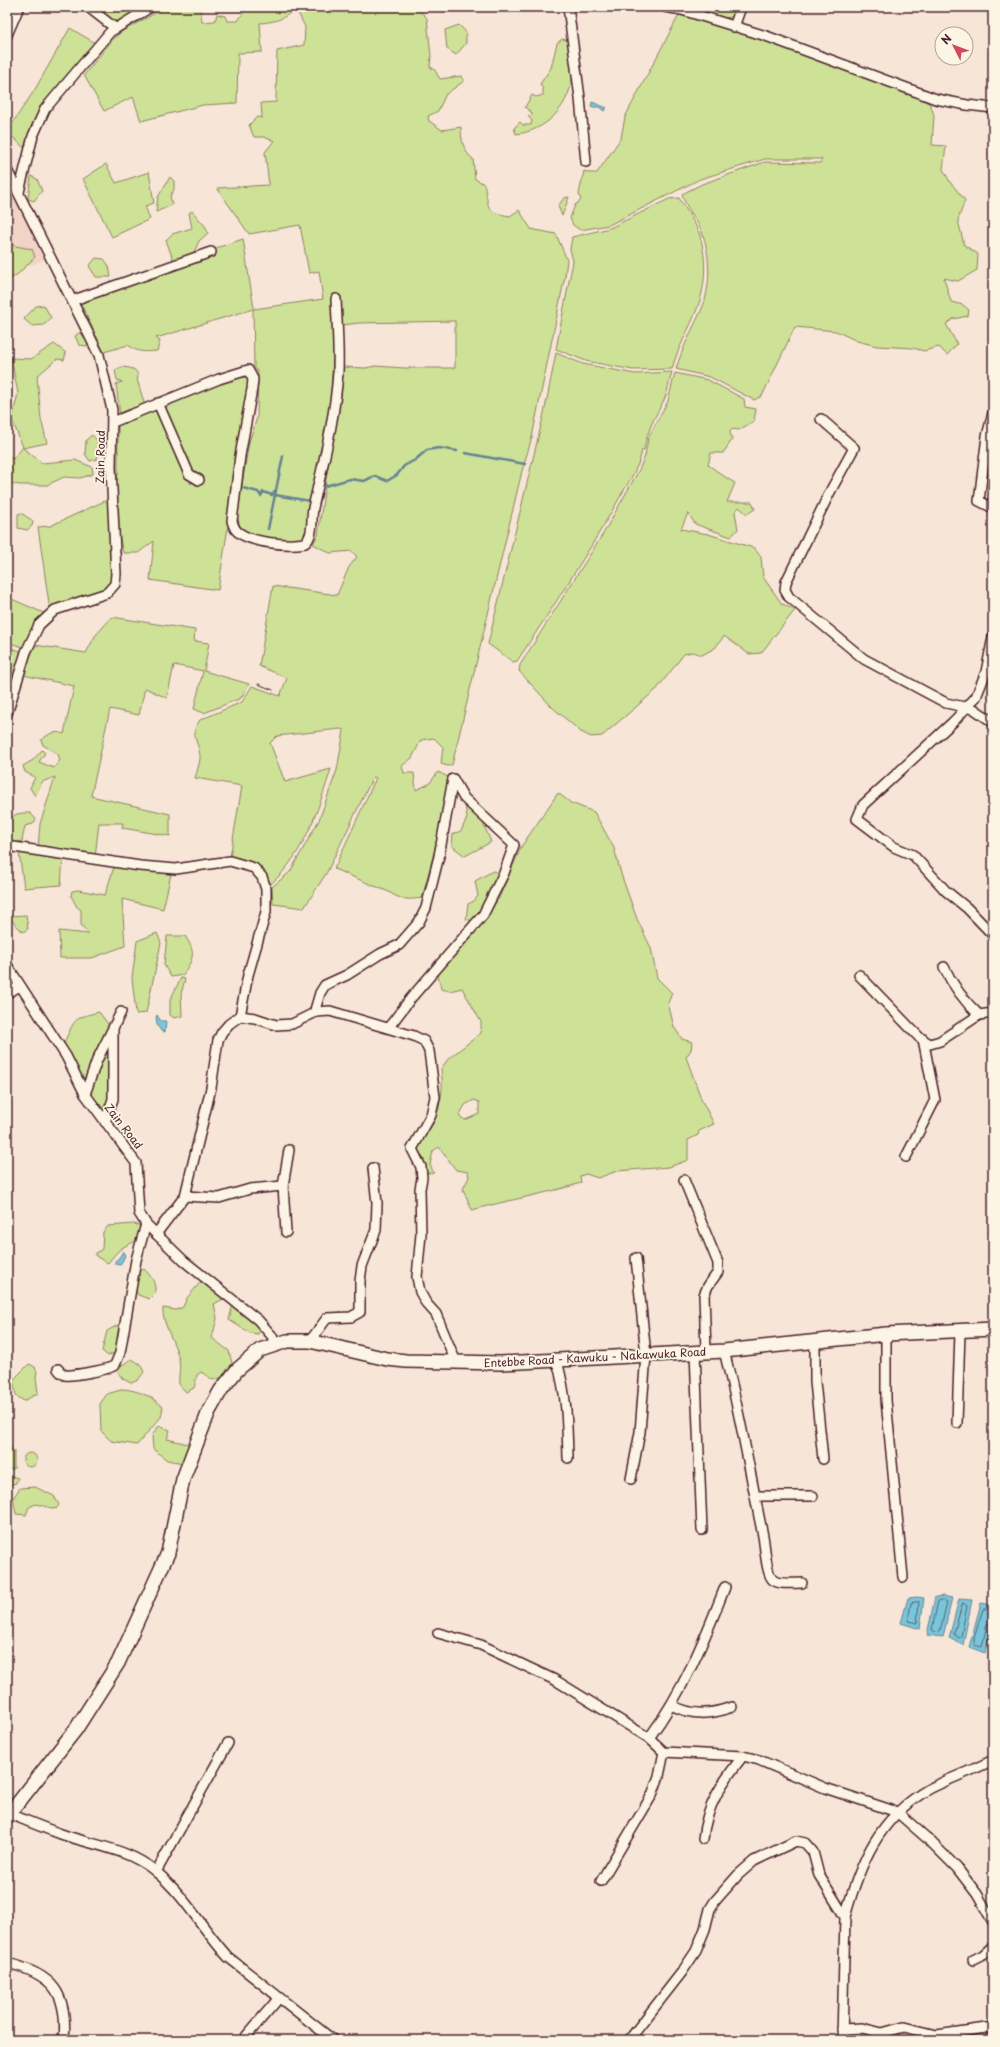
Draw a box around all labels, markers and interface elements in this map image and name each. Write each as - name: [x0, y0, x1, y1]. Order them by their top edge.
- north arrow: [934, 26, 974, 66]
- text: N: [937, 30, 956, 48]
- street label: Zain Road: [91, 430, 109, 484]
- street label: Zain Road: [101, 1100, 147, 1152]
- street label: Entebbe Road - Kawuku - Nakawuka Road: [483, 1343, 707, 1371]

